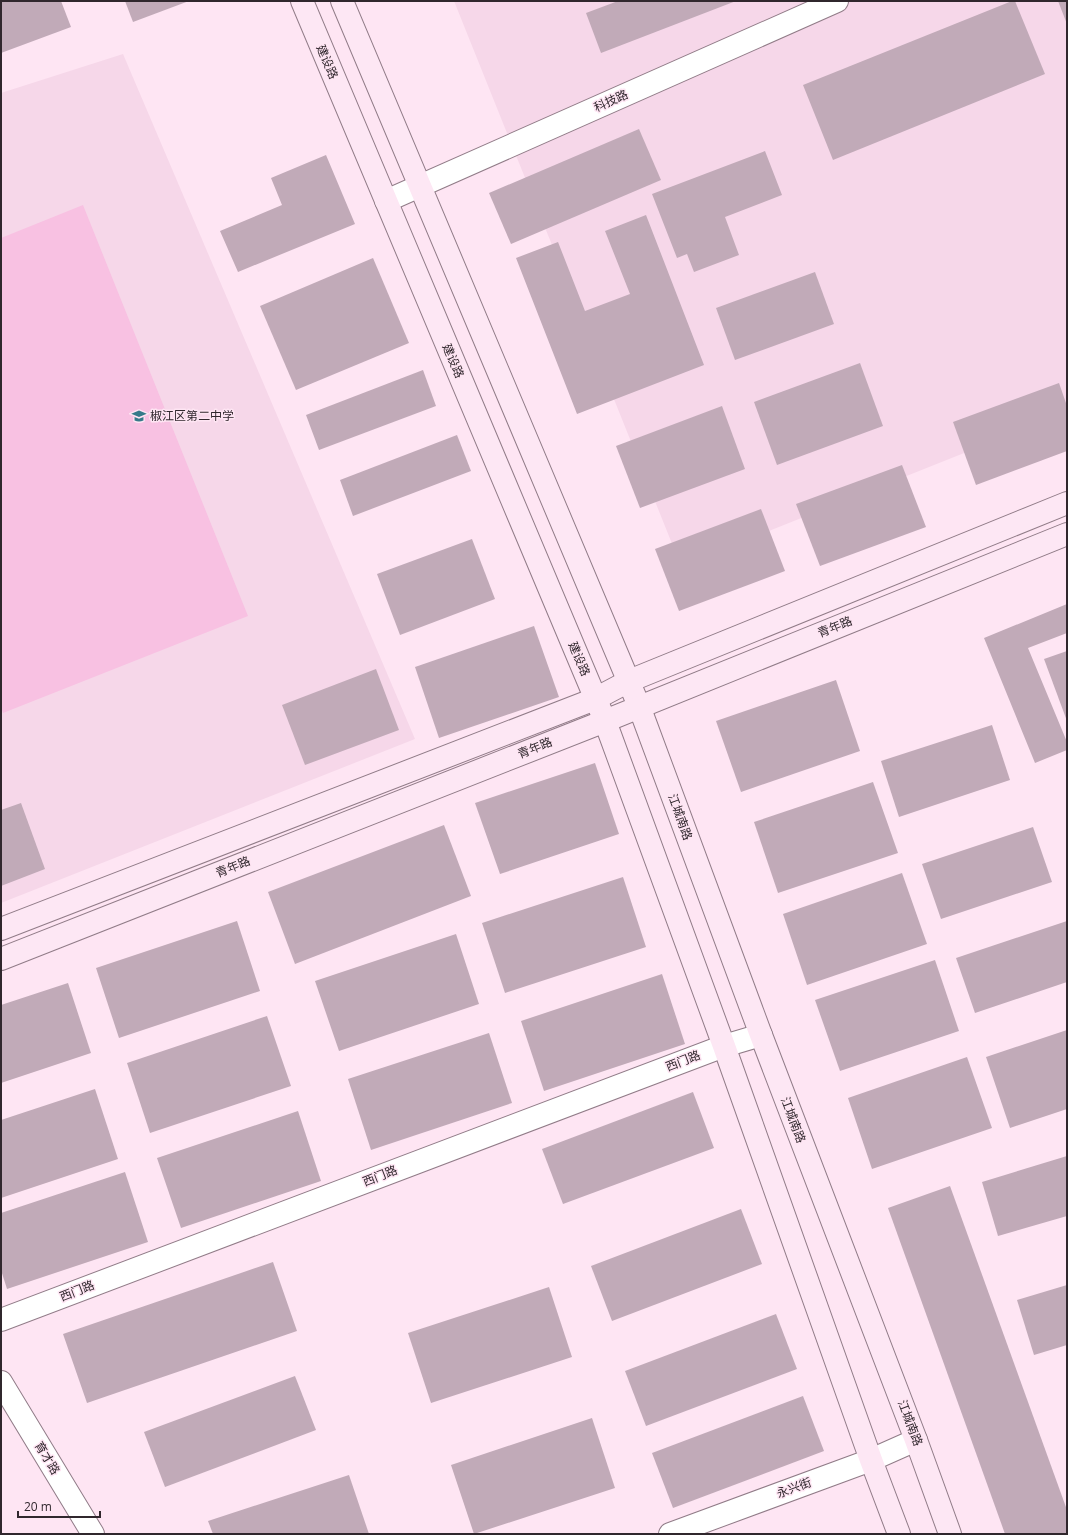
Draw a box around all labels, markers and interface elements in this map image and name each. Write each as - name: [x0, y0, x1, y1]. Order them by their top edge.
- street label: 建设路: [313, 42, 342, 82]
- street label: 科技路: [591, 85, 631, 116]
- street label: 建设路: [439, 341, 468, 381]
- place label: 椒江区第二中学: [150, 407, 234, 424]
- school or university icon: 椒江区第二中学: [131, 408, 147, 424]
- street label: 青年路: [815, 612, 855, 641]
- street label: 建设路: [565, 639, 594, 679]
- street label: 青年路: [515, 733, 555, 762]
- street label: 江城南路: [664, 791, 697, 842]
- street label: 青年路: [213, 852, 253, 881]
- street label: 西门路: [663, 1046, 703, 1075]
- street label: 江城南路: [777, 1094, 810, 1145]
- street label: 西门路: [360, 1161, 400, 1190]
- street label: 西门路: [57, 1276, 97, 1305]
- street label: 江城南路: [894, 1397, 927, 1448]
- street label: 育才路: [31, 1438, 64, 1478]
- street label: 永兴街: [774, 1473, 814, 1502]
- scale bar: [18, 1493, 100, 1519]
- text: 20 m: [24, 1498, 52, 1515]

